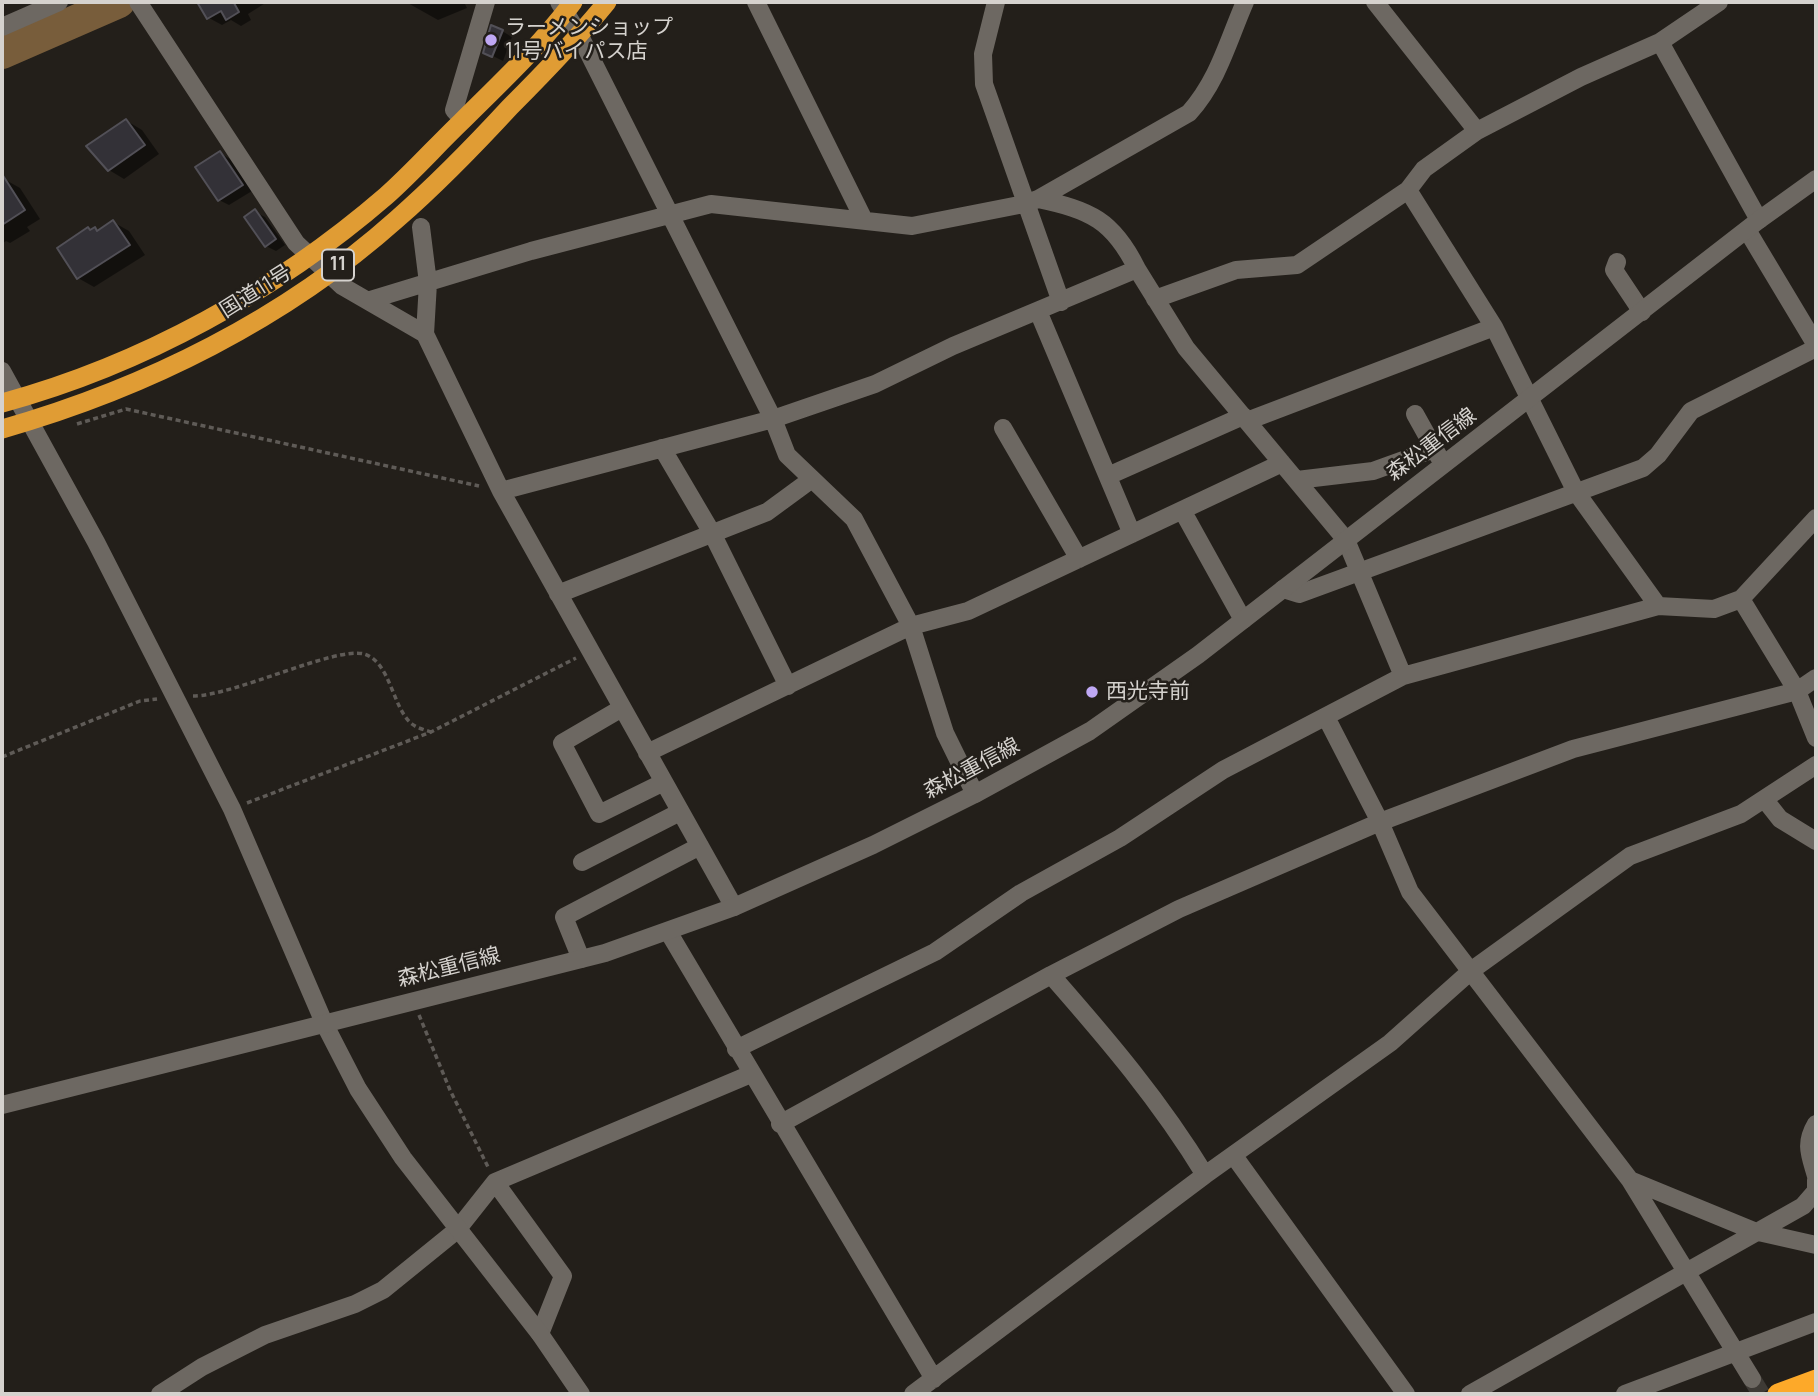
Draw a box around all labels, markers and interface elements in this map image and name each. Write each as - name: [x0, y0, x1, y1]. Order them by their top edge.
- place label: ラーメンショップ 11号バイパス店: [505, 15, 673, 65]
- marker: ラーメンショップ 11号バイパス店: [483, 32, 499, 48]
- road number: 11: [322, 249, 354, 280]
- street label: 国道11号: [216, 260, 296, 324]
- street label: 森松重信線: [1382, 403, 1482, 487]
- place label: 西光寺前: [1106, 679, 1190, 705]
- marker: 西光寺前: [1084, 684, 1100, 700]
- street label: 森松重信線: [920, 733, 1024, 805]
- street label: 森松重信線: [395, 943, 503, 993]

